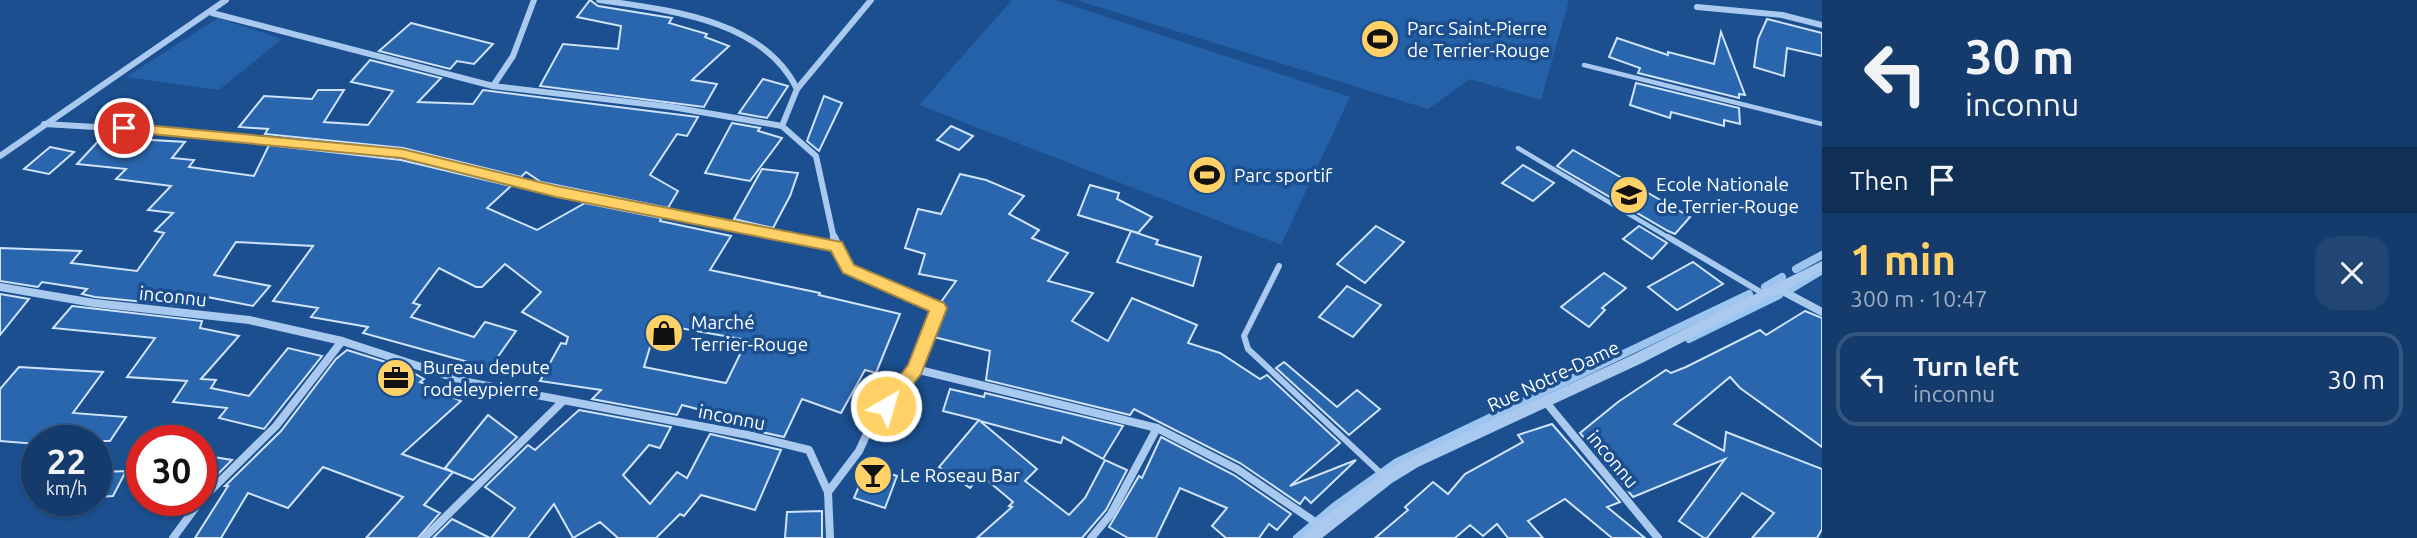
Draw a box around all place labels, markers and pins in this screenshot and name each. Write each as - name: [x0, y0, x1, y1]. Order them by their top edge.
- place label: Parc Saint-Pierre de Terrier-Rouge: [1407, 17, 1550, 61]
- sports icon: Parc Saint-Pierre de Terrier-Rouge: [1359, 18, 1401, 60]
- pin: [94, 98, 154, 158]
- sports icon: Parc sportif: [1186, 154, 1228, 196]
- place label: Parc sportif: [1234, 164, 1333, 186]
- place label: Ecole Nationale de Terrier-Rouge: [1656, 173, 1799, 217]
- school or university icon: Ecole Nationale de Terrier-Rouge: [1608, 174, 1650, 216]
- place label: Marché Terrier-Rouge: [691, 311, 808, 355]
- shop icon: Marché Terrier-Rouge: [643, 312, 685, 354]
- place label: Bureau depute rodeleypierre: [423, 356, 550, 400]
- office icon: Bureau depute rodeleypierre: [375, 357, 417, 399]
- bar icon: Le Roseau Bar: [852, 454, 894, 496]
- place label: Le Roseau Bar: [900, 464, 1020, 486]

